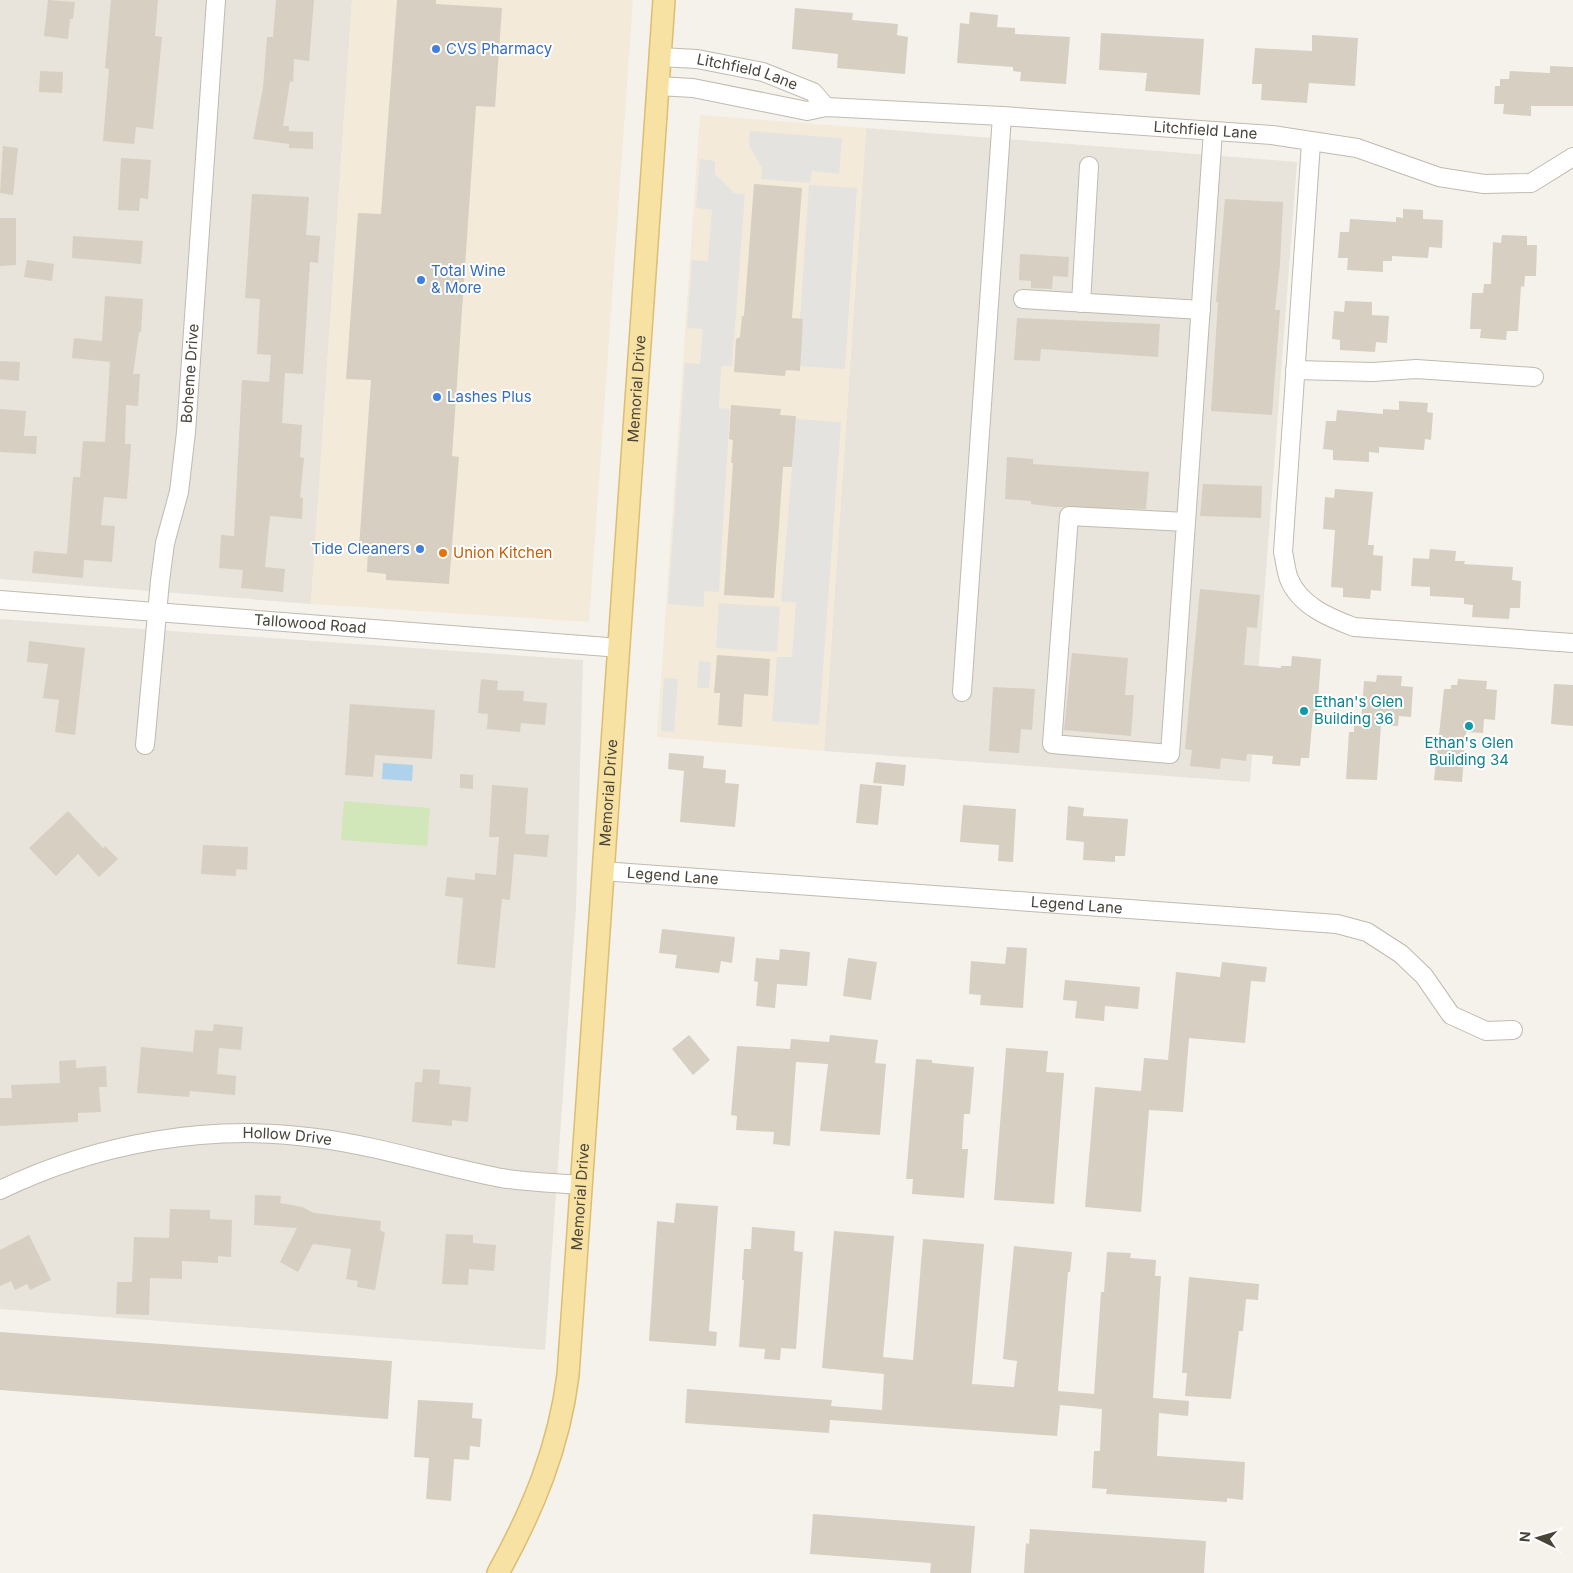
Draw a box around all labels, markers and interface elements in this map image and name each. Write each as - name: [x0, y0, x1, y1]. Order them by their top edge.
- place label: CVS Pharmacy: [446, 39, 553, 58]
- marker: CVS Pharmacy: [430, 43, 442, 55]
- street label: Litchfield Lane: [695, 49, 801, 94]
- street label: Litchfield Lane: [1153, 117, 1258, 143]
- place label: Total Wine & More: [431, 261, 506, 297]
- marker: Total Wine & More: [415, 274, 427, 286]
- street label: Boheme Drive: [177, 323, 203, 424]
- street label: Memorial Drive: [623, 334, 650, 443]
- place label: Lashes Plus: [447, 387, 532, 406]
- marker: Lashes Plus: [431, 391, 443, 403]
- place label: Tide Cleaners: [311, 539, 410, 558]
- marker: Tide Cleaners: [414, 543, 426, 555]
- place label: Union Kitchen: [453, 543, 553, 562]
- marker: Union Kitchen: [437, 547, 449, 559]
- street label: Tallowood Road: [253, 610, 367, 637]
- place label: Ethan's Glen Building 36: [1314, 692, 1403, 728]
- marker: Ethan's Glen Building 36: [1298, 705, 1310, 717]
- marker: Ethan's Glen Building 34: [1463, 720, 1475, 732]
- place label: Ethan's Glen Building 34: [1424, 733, 1514, 769]
- street label: Memorial Drive: [595, 738, 621, 847]
- street label: Legend Lane: [626, 863, 719, 888]
- street label: Legend Lane: [1030, 892, 1123, 918]
- street label: Hollow Drive: [242, 1123, 334, 1149]
- street label: Memorial Drive: [567, 1142, 593, 1251]
- north arrow: [1513, 1513, 1563, 1563]
- text: N: [1516, 1531, 1533, 1543]

